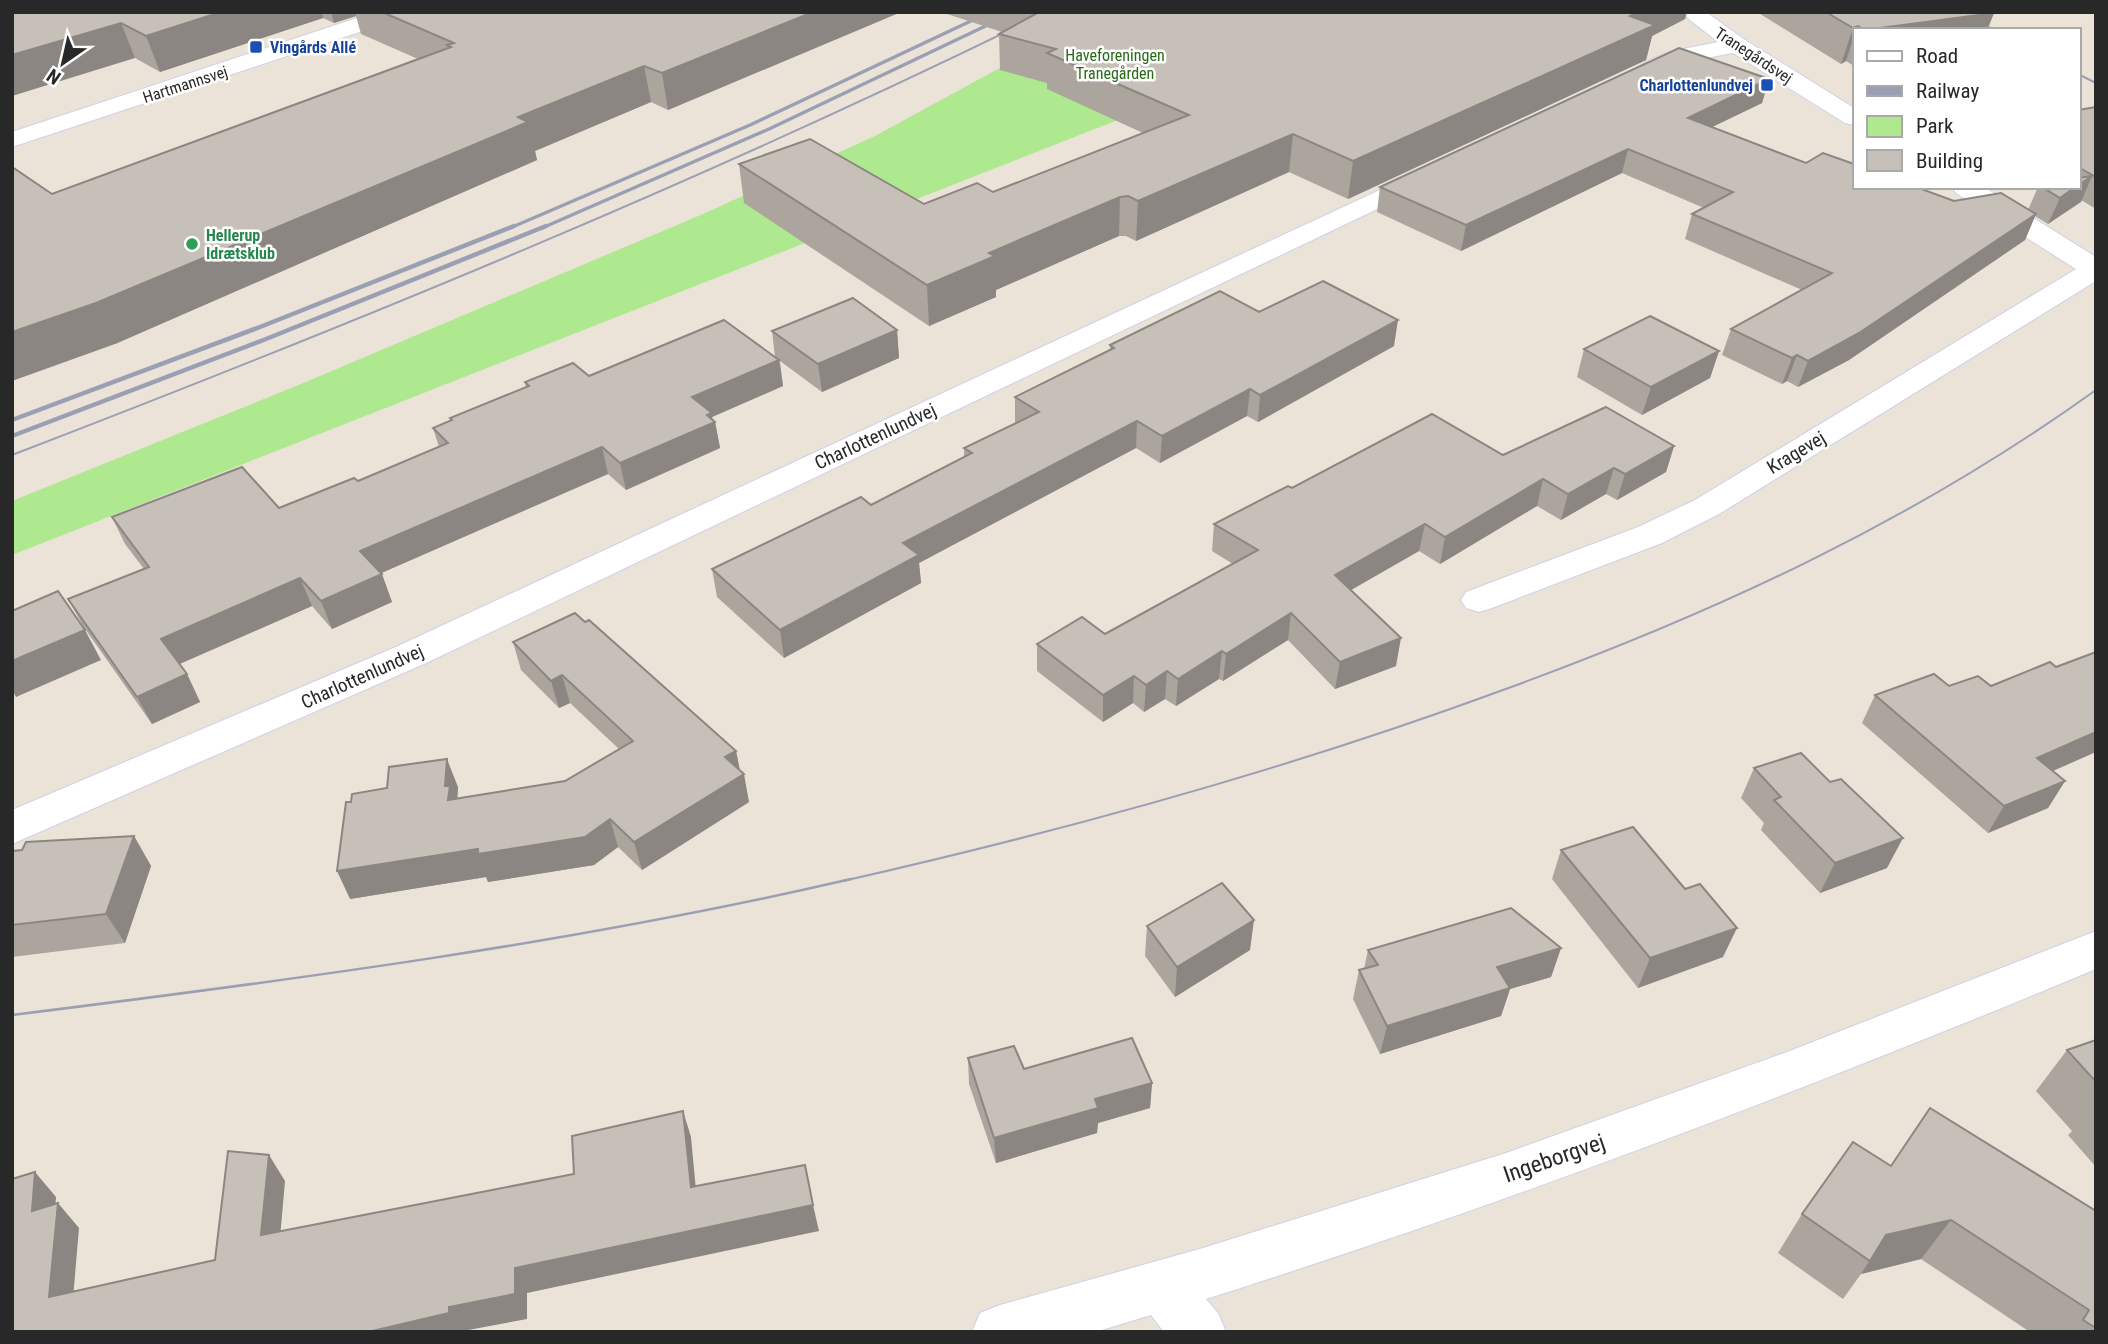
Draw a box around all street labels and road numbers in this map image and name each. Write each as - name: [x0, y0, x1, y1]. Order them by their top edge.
- street label: Tranegårdsvej: [1711, 23, 1796, 88]
- street label: Hartmannsvej: [140, 62, 230, 107]
- street label: Charlottenlundvej: [811, 398, 940, 475]
- street label: Kragevej: [1763, 426, 1830, 479]
- street label: Charlottenlundvej: [297, 639, 427, 714]
- street label: Ingeborgvej: [1500, 1129, 1609, 1188]

